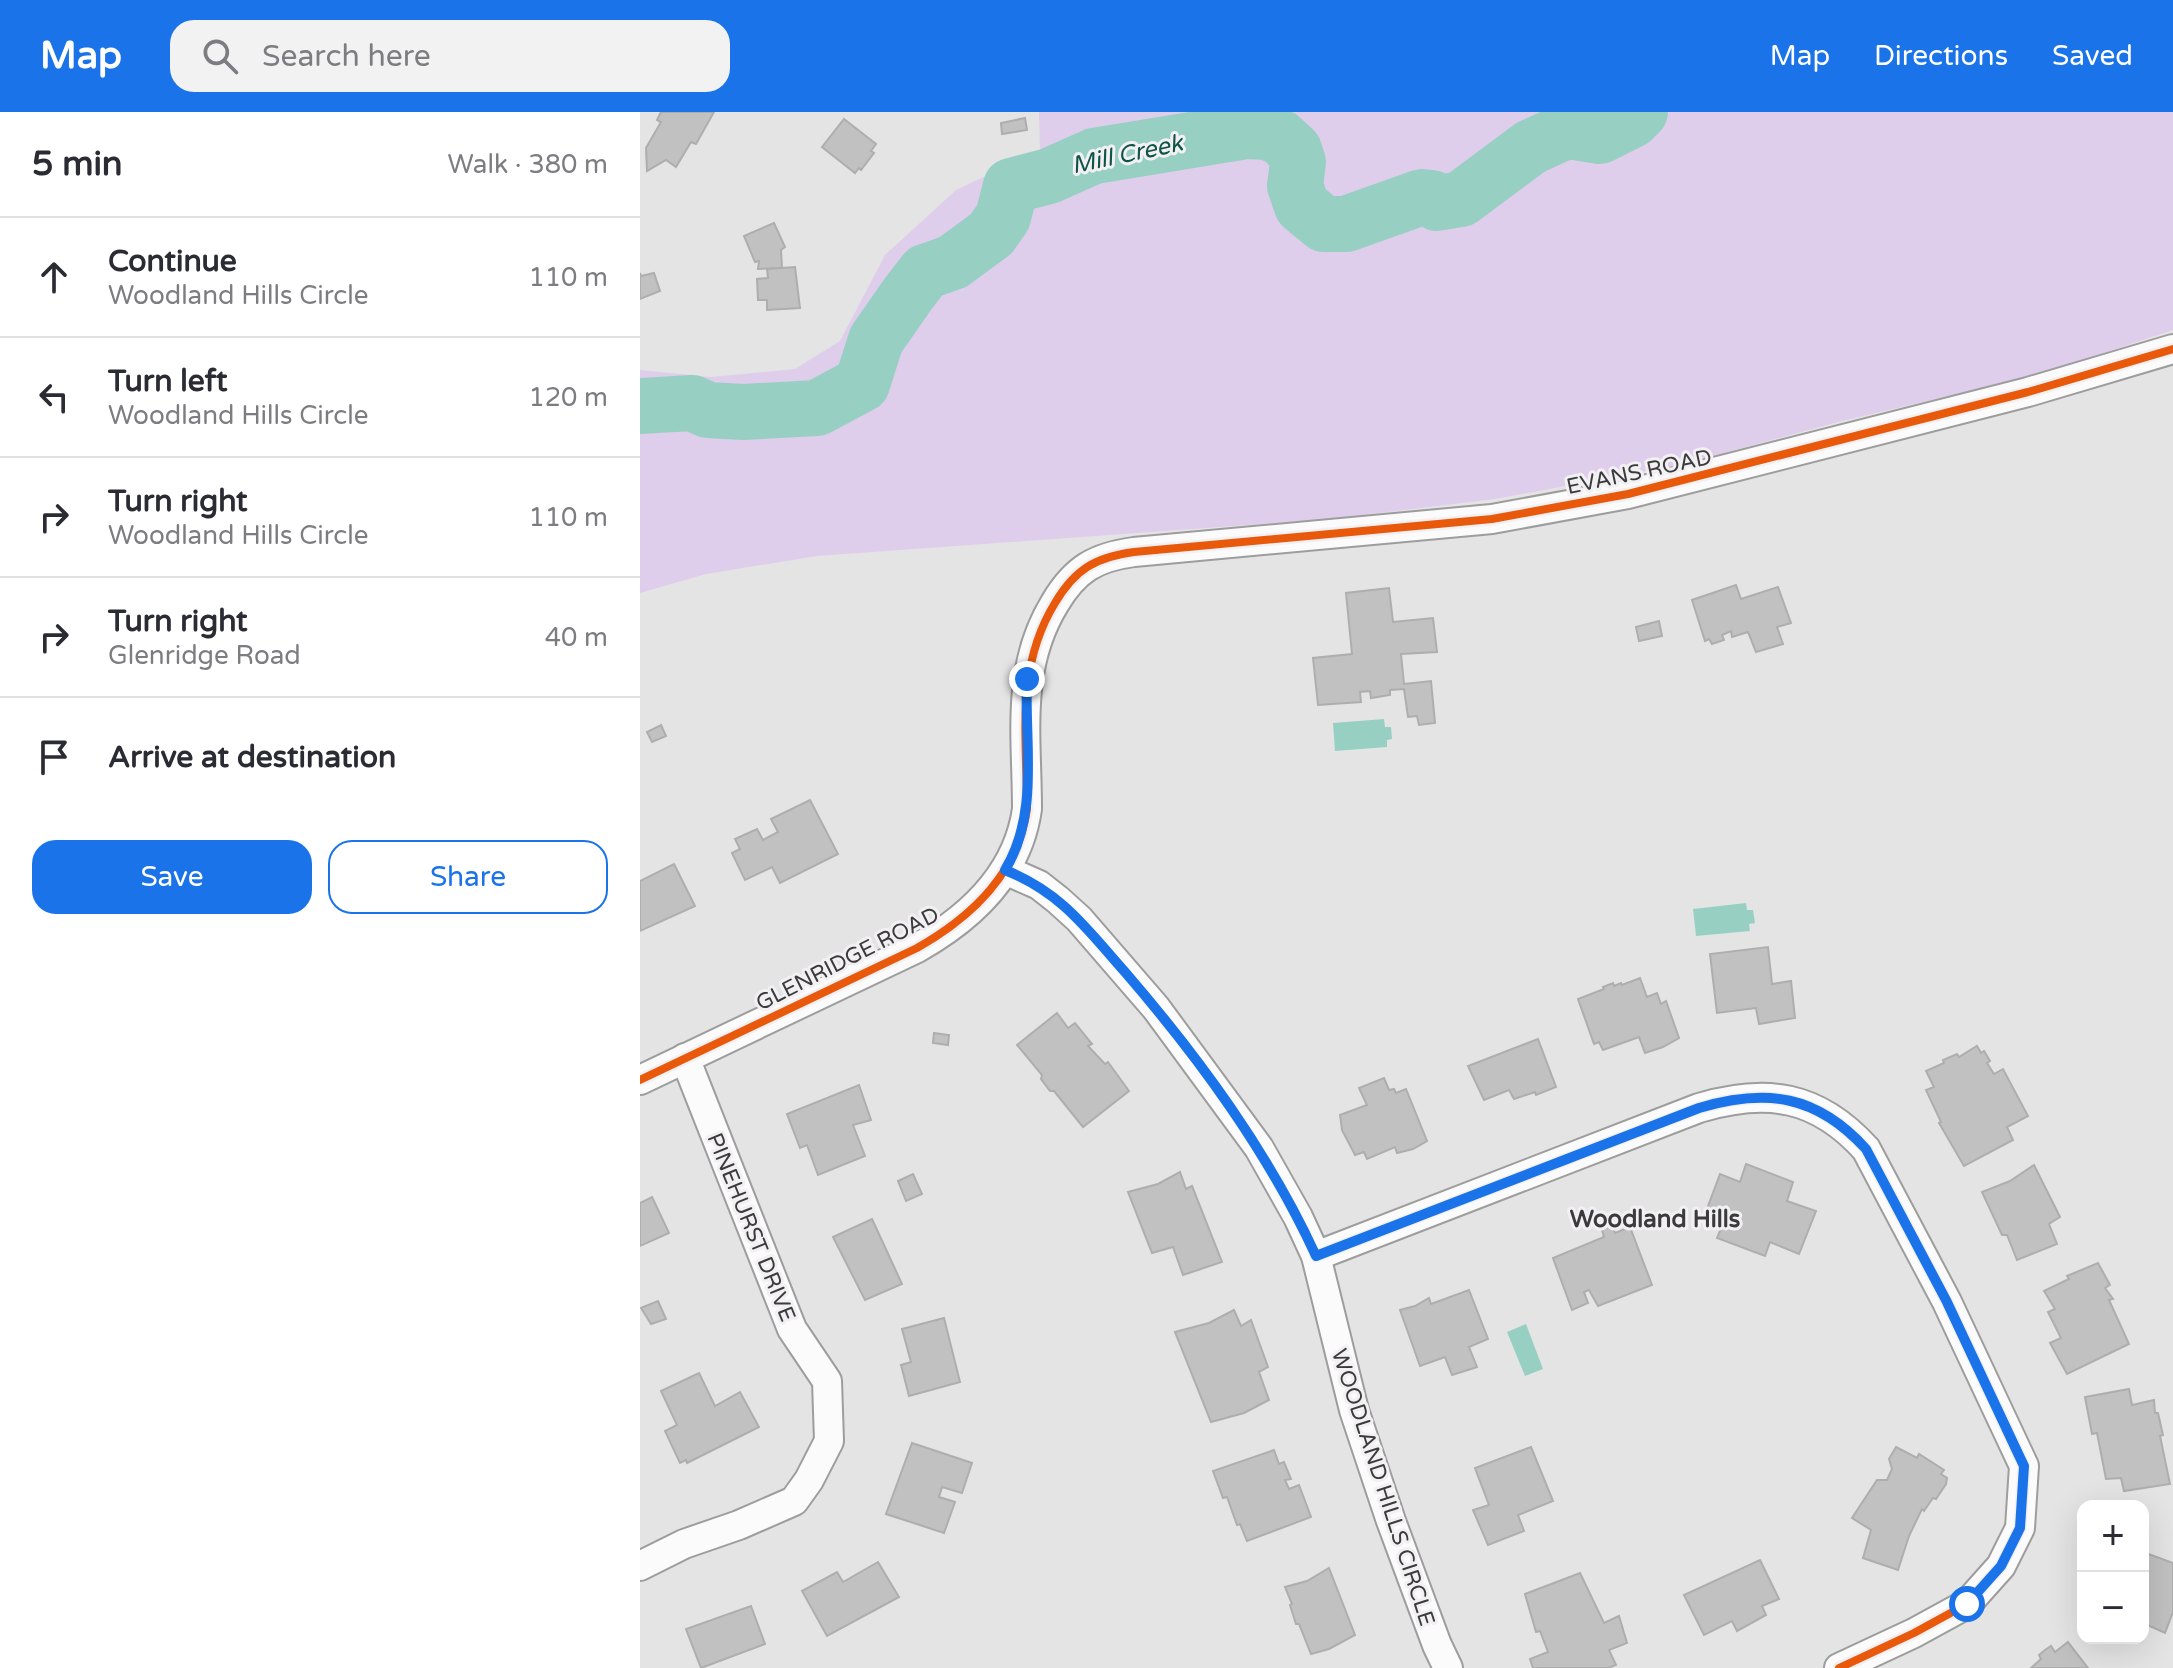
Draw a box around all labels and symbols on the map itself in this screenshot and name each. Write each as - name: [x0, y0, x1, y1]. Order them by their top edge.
- water label: Mill Creek: [1069, 128, 1187, 180]
- street label: EVANS ROAD: [1564, 444, 1714, 500]
- route end: [1009, 661, 1045, 697]
- street label: GLENRIDGE ROAD: [752, 901, 943, 1016]
- street label: PINEHURST DRIVE: [701, 1129, 801, 1326]
- district label: Woodland Hills: [1570, 1205, 1740, 1234]
- street label: WOODLAND HILLS CIRCLE: [1326, 1346, 1440, 1629]
- route start: [1949, 1586, 1985, 1622]

